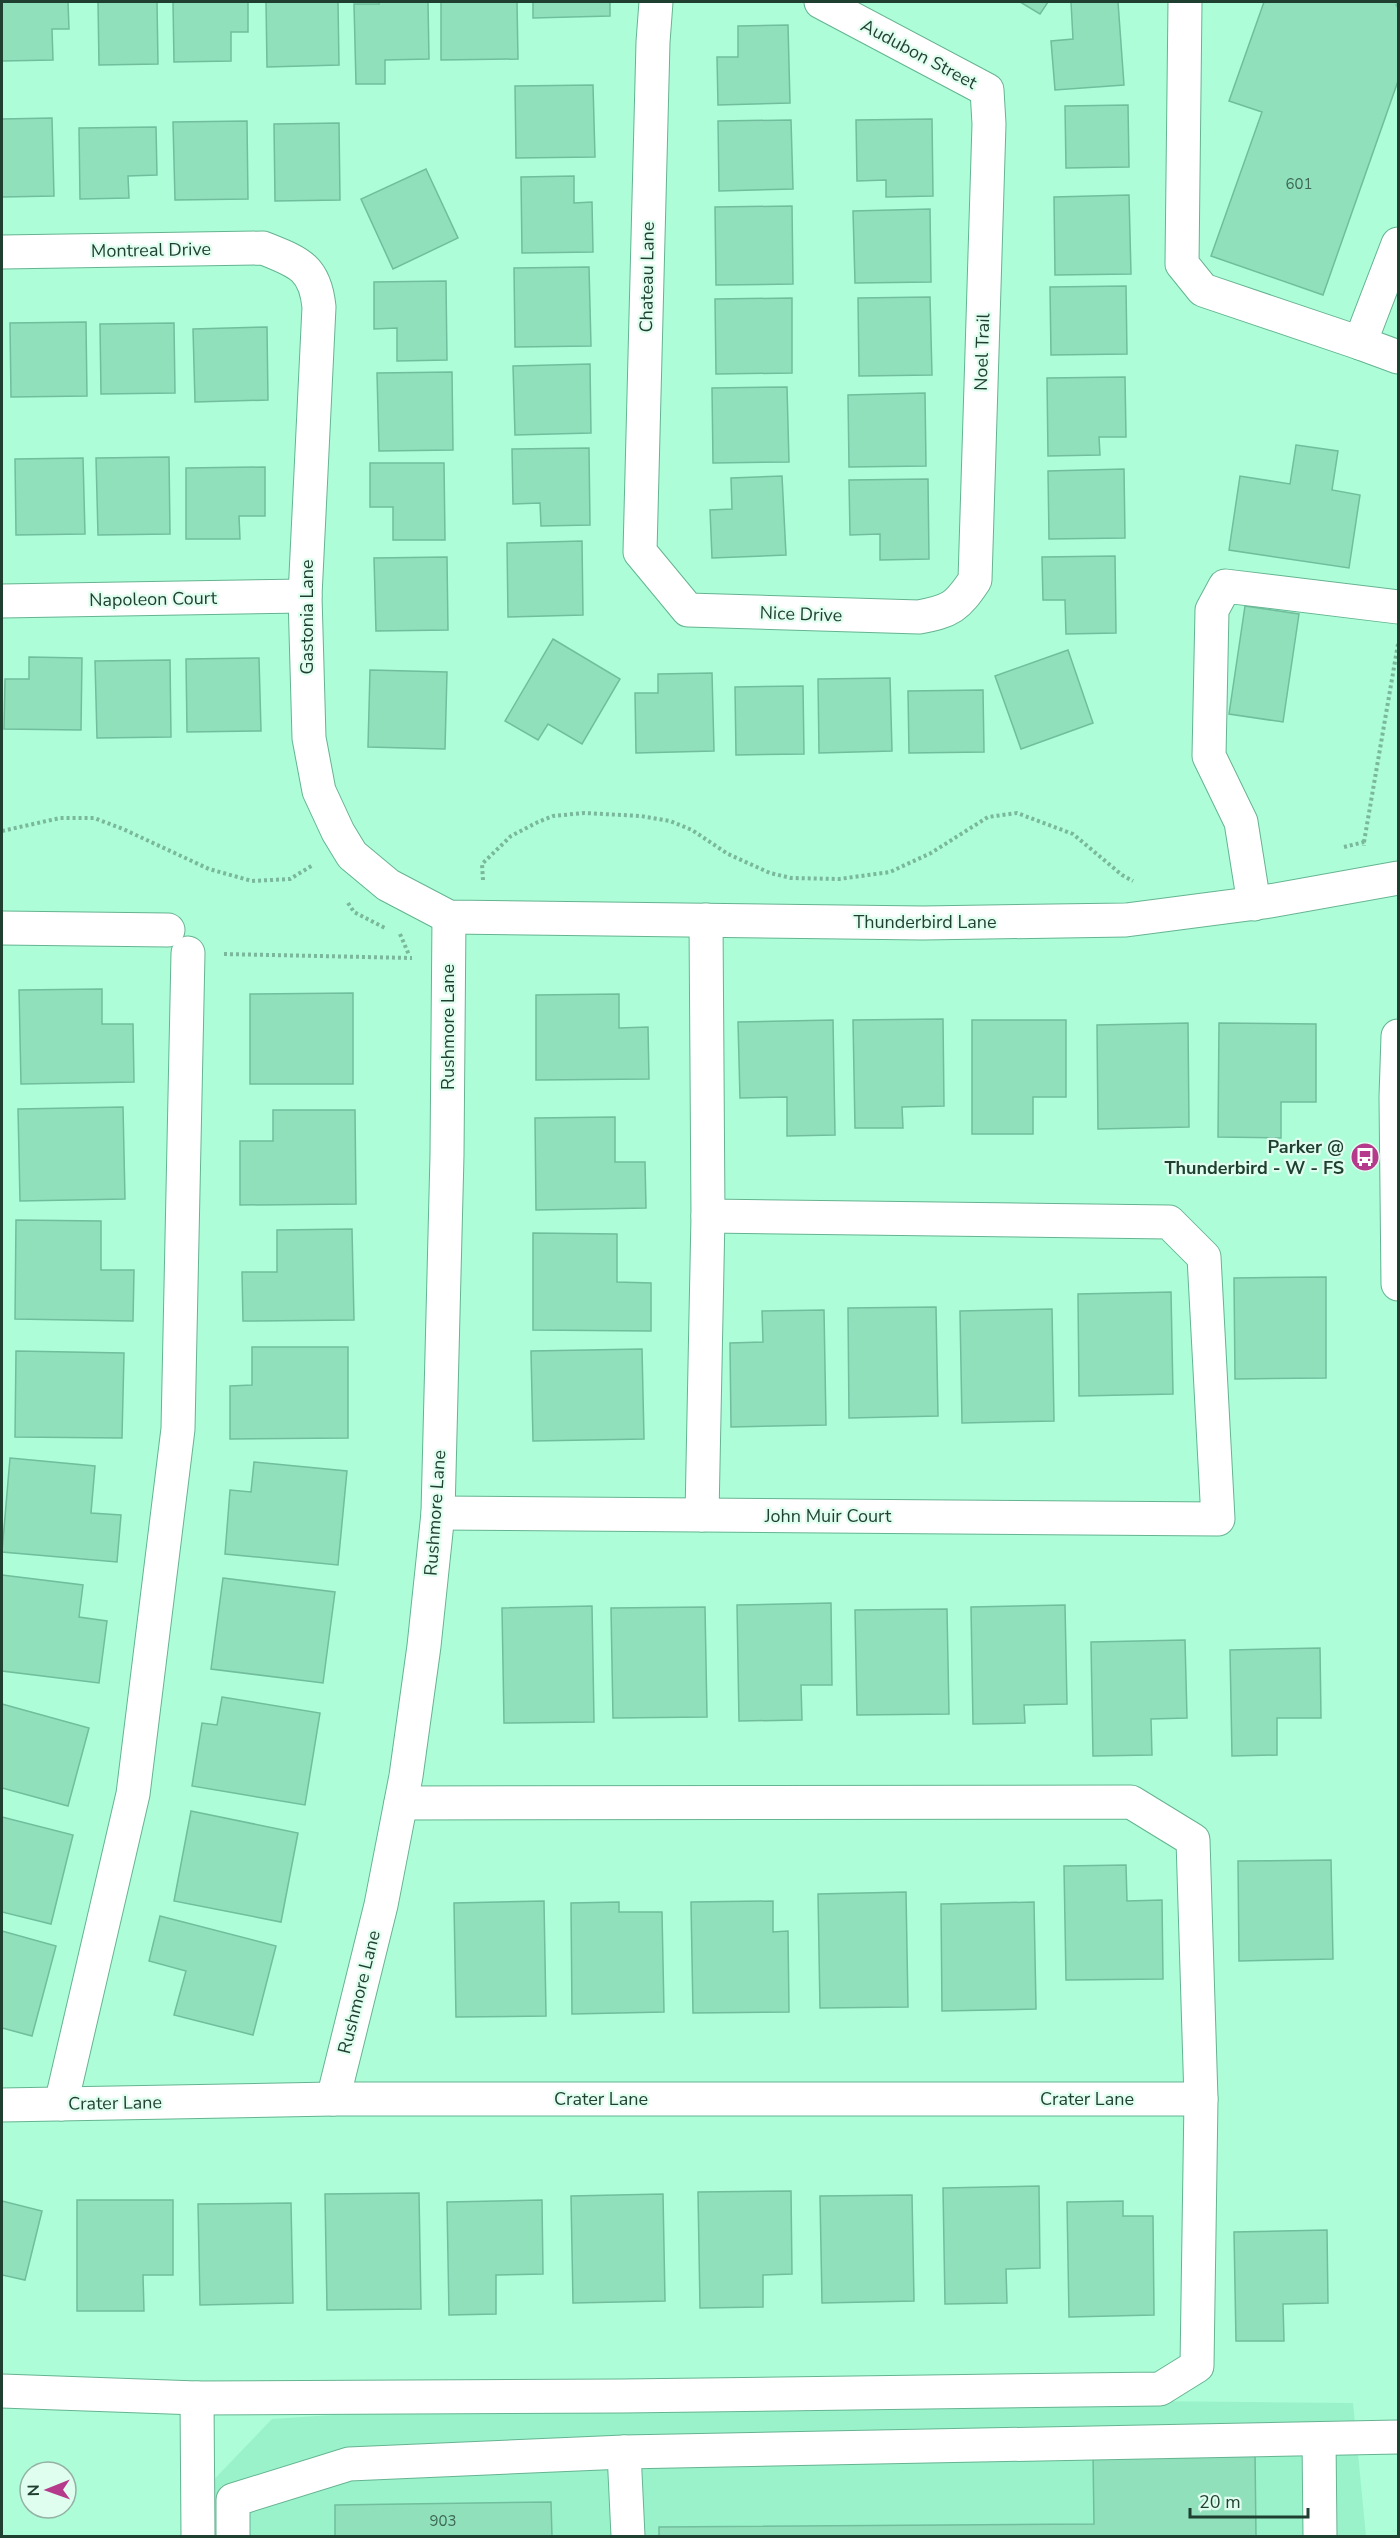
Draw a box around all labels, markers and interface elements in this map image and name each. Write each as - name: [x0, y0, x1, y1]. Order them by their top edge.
- street label: Audubon Street: [857, 13, 982, 95]
- house number: 601: [1285, 174, 1313, 194]
- street label: Chateau Lane: [634, 221, 660, 333]
- street label: Montreal Drive: [91, 237, 211, 263]
- street label: Noel Trail: [969, 312, 995, 391]
- street label: Gastonia Lane: [295, 559, 319, 675]
- street label: Napoleon Court: [89, 586, 218, 612]
- street label: Nice Drive: [759, 601, 843, 627]
- street label: Thunderbird Lane: [853, 910, 997, 934]
- street label: Rushmore Lane: [436, 964, 460, 1090]
- place label: Parker @ Thunderbird - W - FS: [1164, 1135, 1344, 1180]
- bus stop icon: Parker @ Thunderbird - W - FS: [1349, 1141, 1381, 1173]
- street label: Rushmore Lane: [419, 1449, 451, 1577]
- street label: John Muir Court: [764, 1504, 892, 1528]
- street label: Rushmore Lane: [332, 1928, 386, 2056]
- street label: Crater Lane: [554, 2087, 648, 2111]
- street label: Crater Lane: [1040, 2087, 1134, 2111]
- street label: Crater Lane: [68, 2090, 162, 2116]
- north arrow: [18, 2460, 78, 2520]
- scale bar: [1190, 2481, 1308, 2519]
- text: N: [23, 2484, 45, 2496]
- text: 20 m: [1199, 2490, 1241, 2514]
- house number: 903: [429, 2511, 457, 2531]

